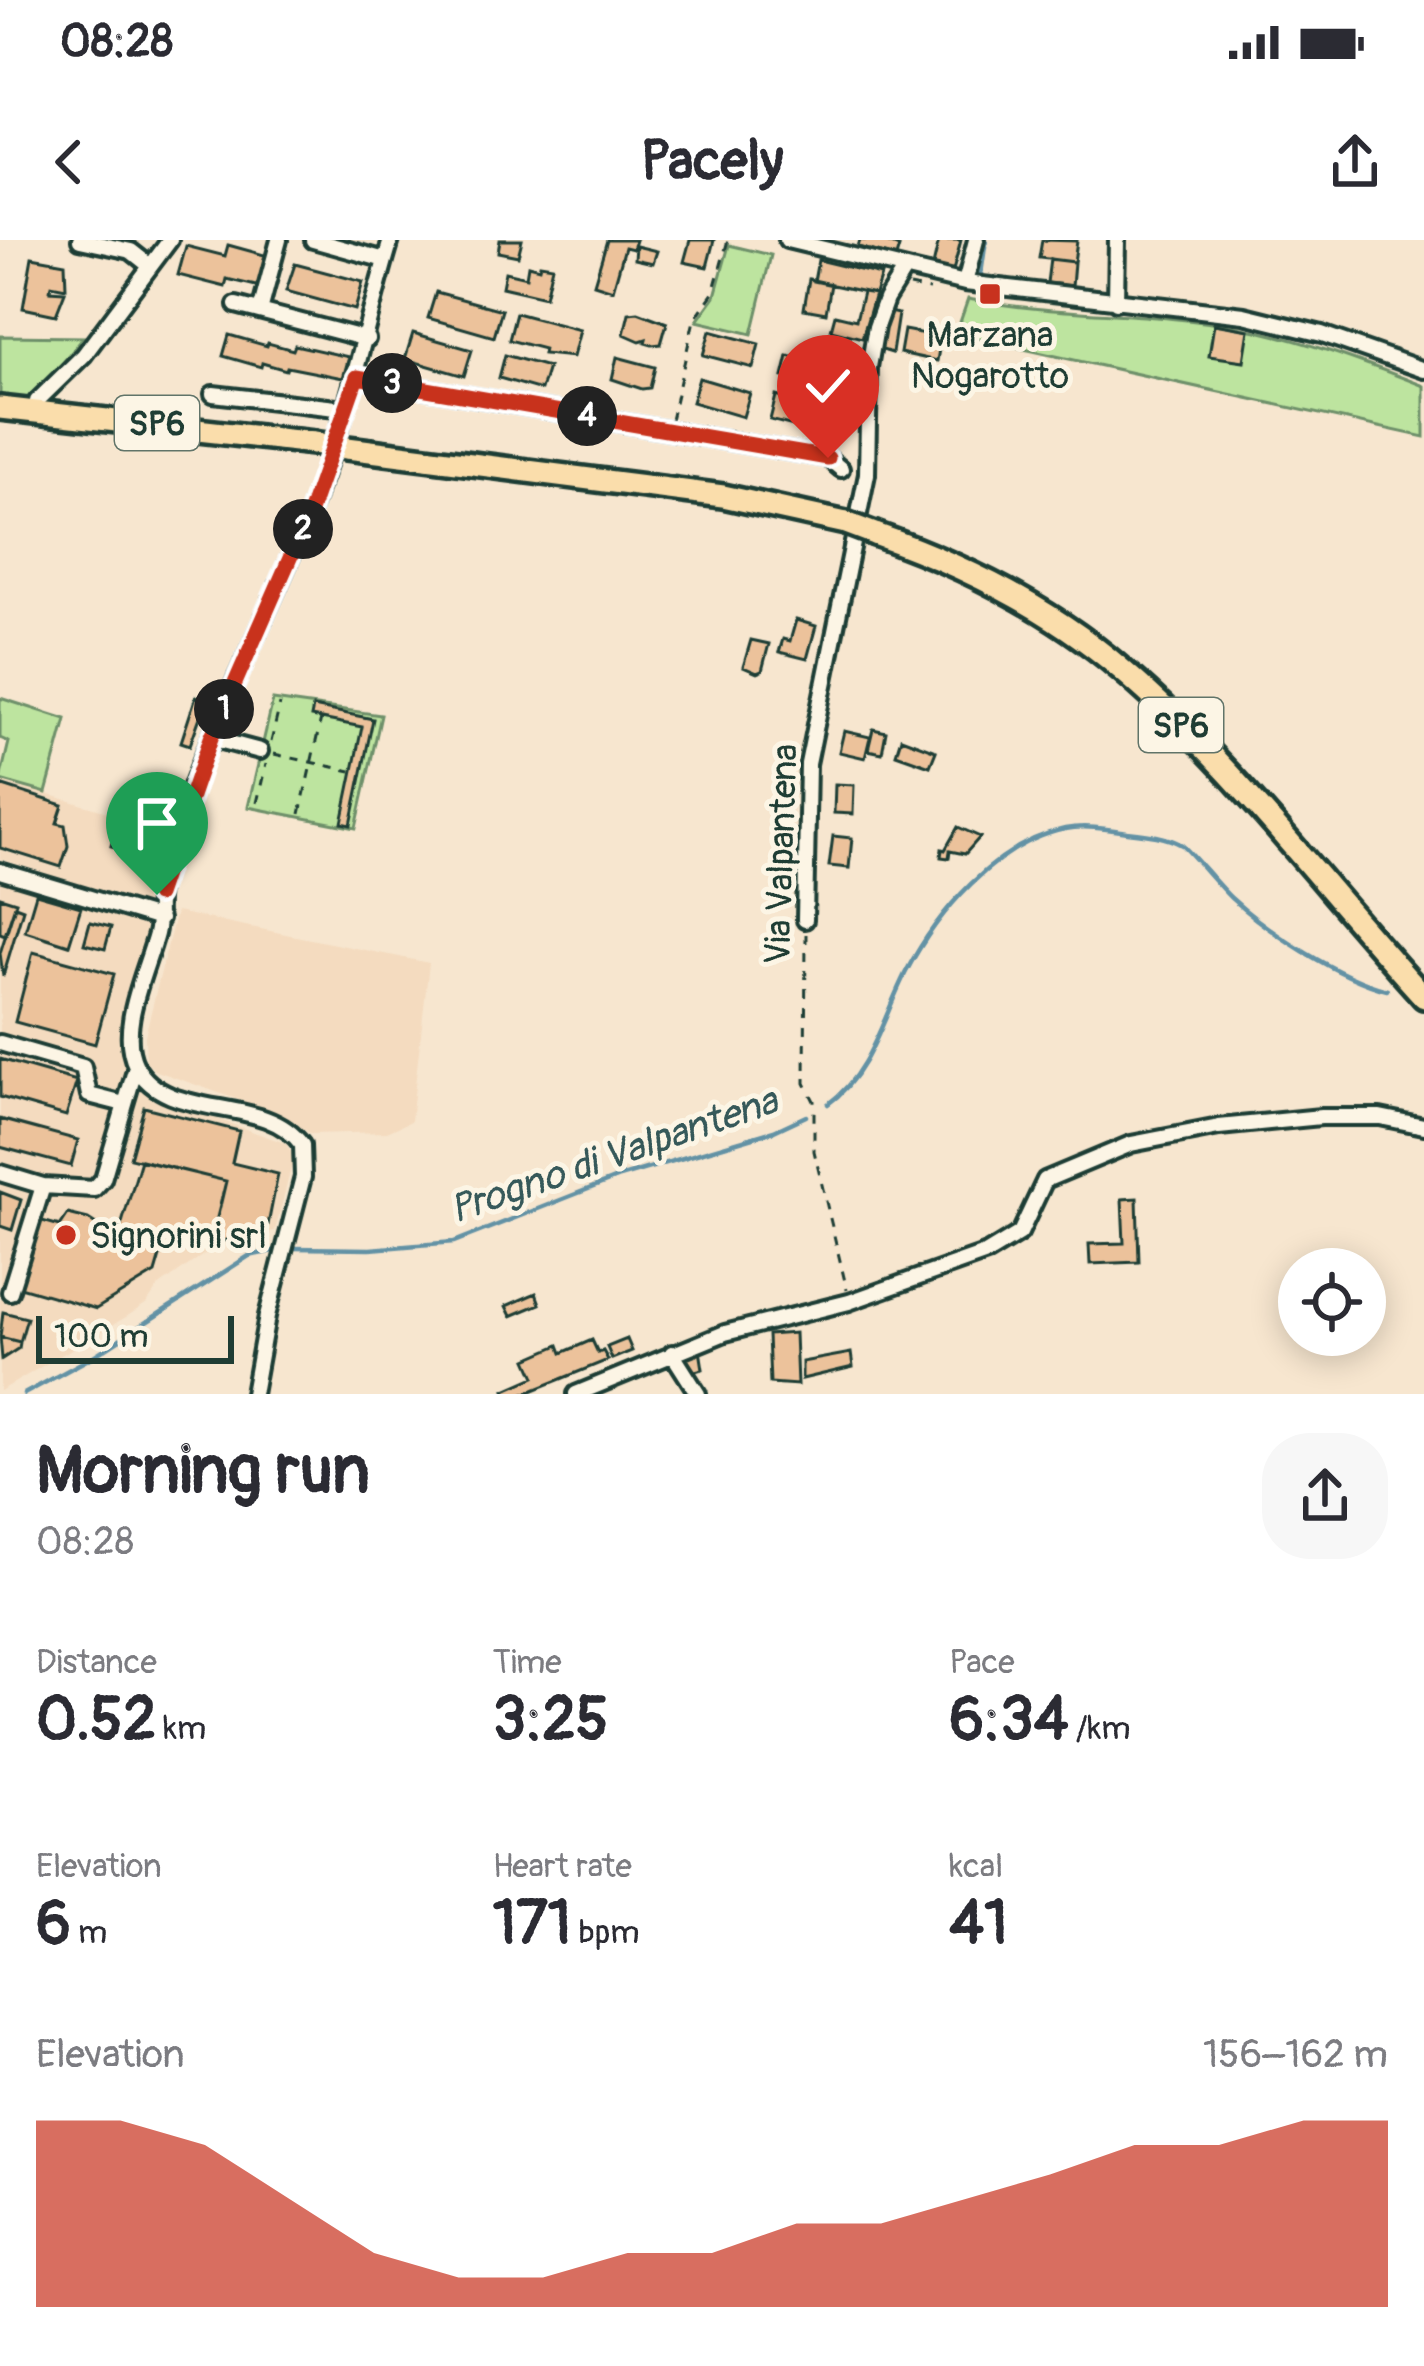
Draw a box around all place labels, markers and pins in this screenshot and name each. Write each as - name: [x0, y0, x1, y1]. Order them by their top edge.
- marker: Marzana Nogarotto: [977, 281, 1003, 307]
- place label: Marzana Nogarotto: [911, 313, 1069, 399]
- pin: [777, 335, 879, 458]
- pin: 3: [362, 353, 422, 413]
- pin: 4: [557, 386, 617, 446]
- pin: 2: [273, 499, 333, 559]
- pin: 1: [194, 679, 254, 739]
- pin: [106, 772, 208, 895]
- place label: Signorini srl: [90, 1214, 267, 1259]
- marker: Signorini srl: [53, 1222, 79, 1248]

